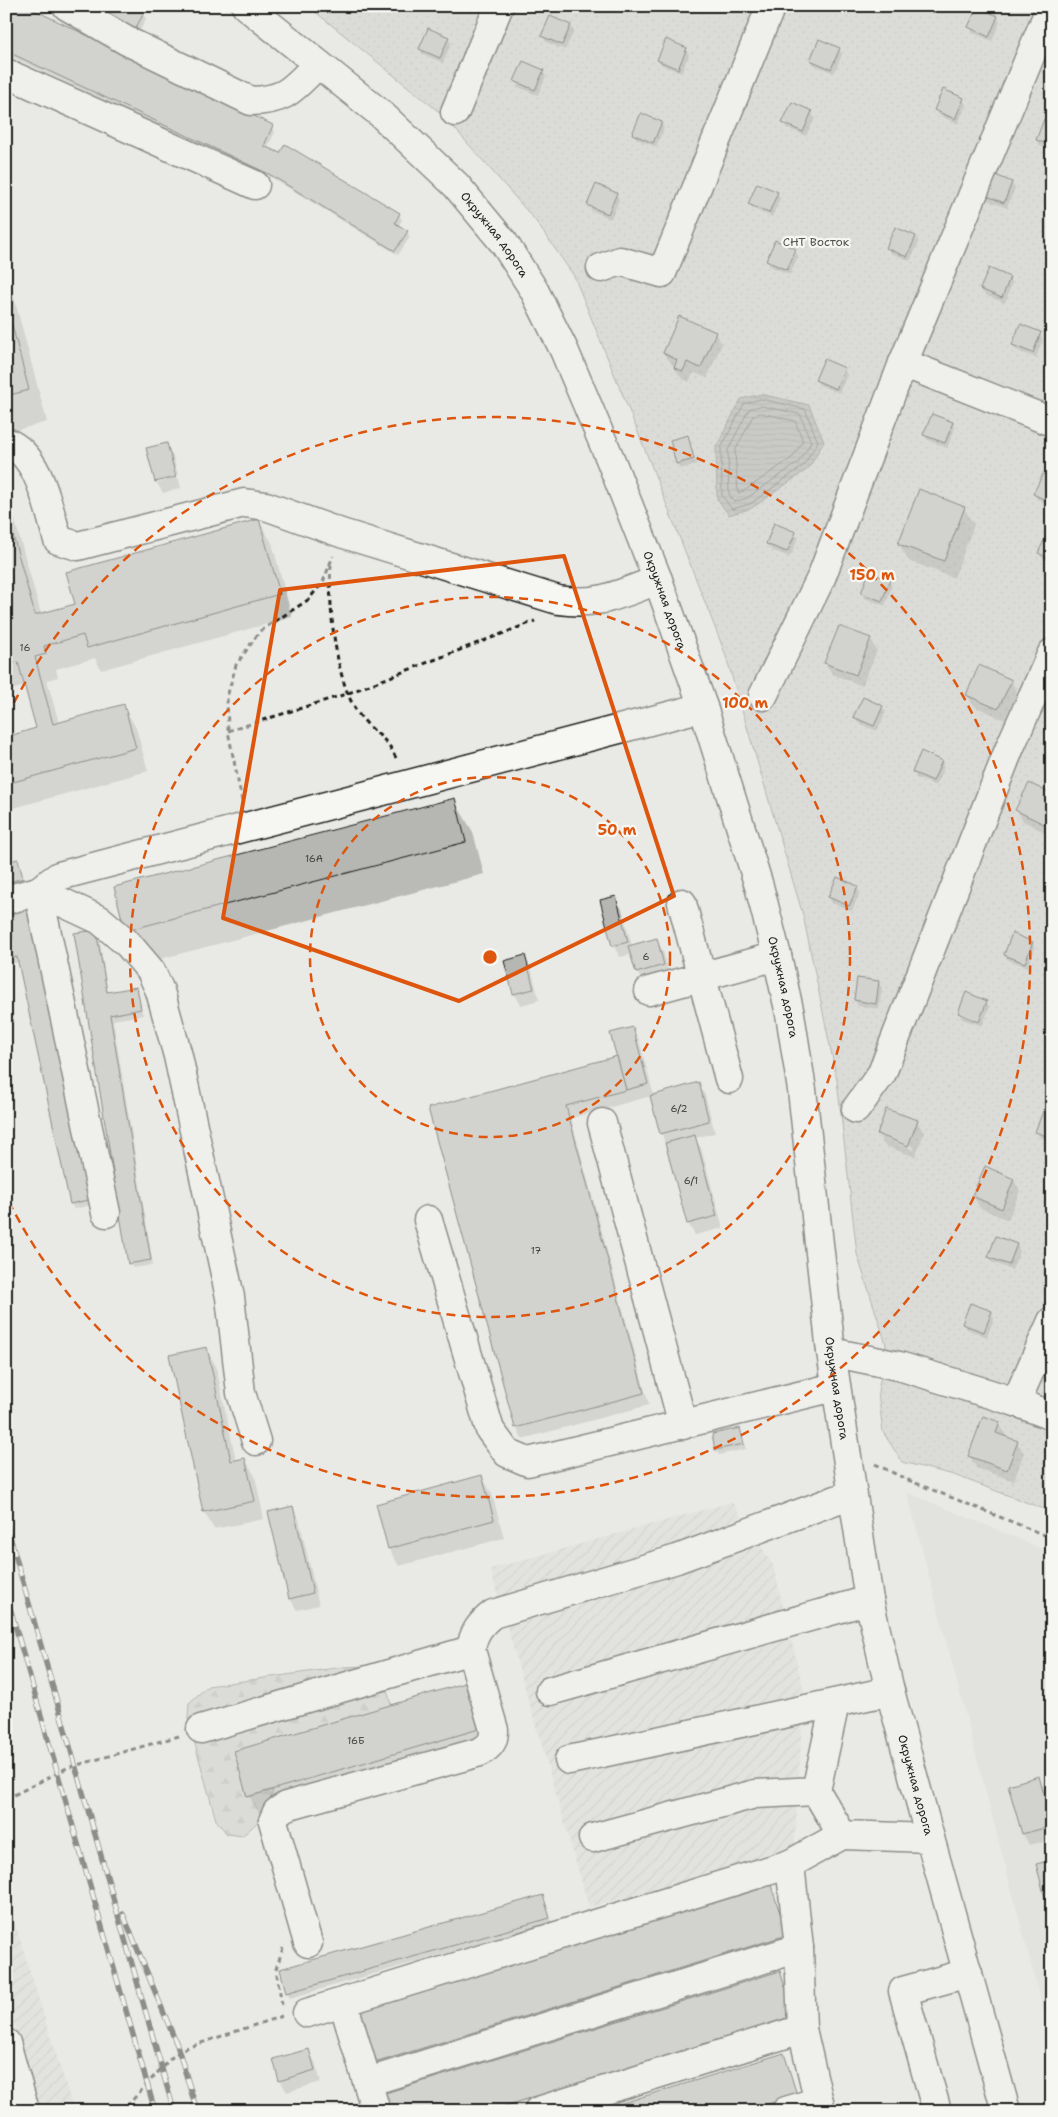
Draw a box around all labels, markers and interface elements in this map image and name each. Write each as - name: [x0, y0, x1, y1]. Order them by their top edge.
- street label: Окружная дорога: [457, 188, 532, 281]
- park label: СНТ Восток: [783, 234, 850, 250]
- street label: Окружная дорога: [639, 549, 690, 652]
- text: 150 m: [849, 565, 895, 585]
- house number: 16: [20, 641, 30, 654]
- text: 100 m: [722, 693, 768, 713]
- text: 50 m: [598, 820, 637, 840]
- house number: 16А: [305, 852, 323, 865]
- street label: Окружная дорога: [764, 934, 802, 1040]
- centre of rings: [481, 948, 499, 966]
- house number: 6: [643, 950, 650, 963]
- house number: 6/2: [670, 1102, 688, 1115]
- house number: 6/1: [684, 1174, 698, 1187]
- house number: 17: [531, 1244, 541, 1257]
- street label: Окружная дорога: [821, 1336, 852, 1441]
- street label: Окружная дорога: [894, 1733, 937, 1838]
- house number: 16Б: [347, 1734, 365, 1747]

